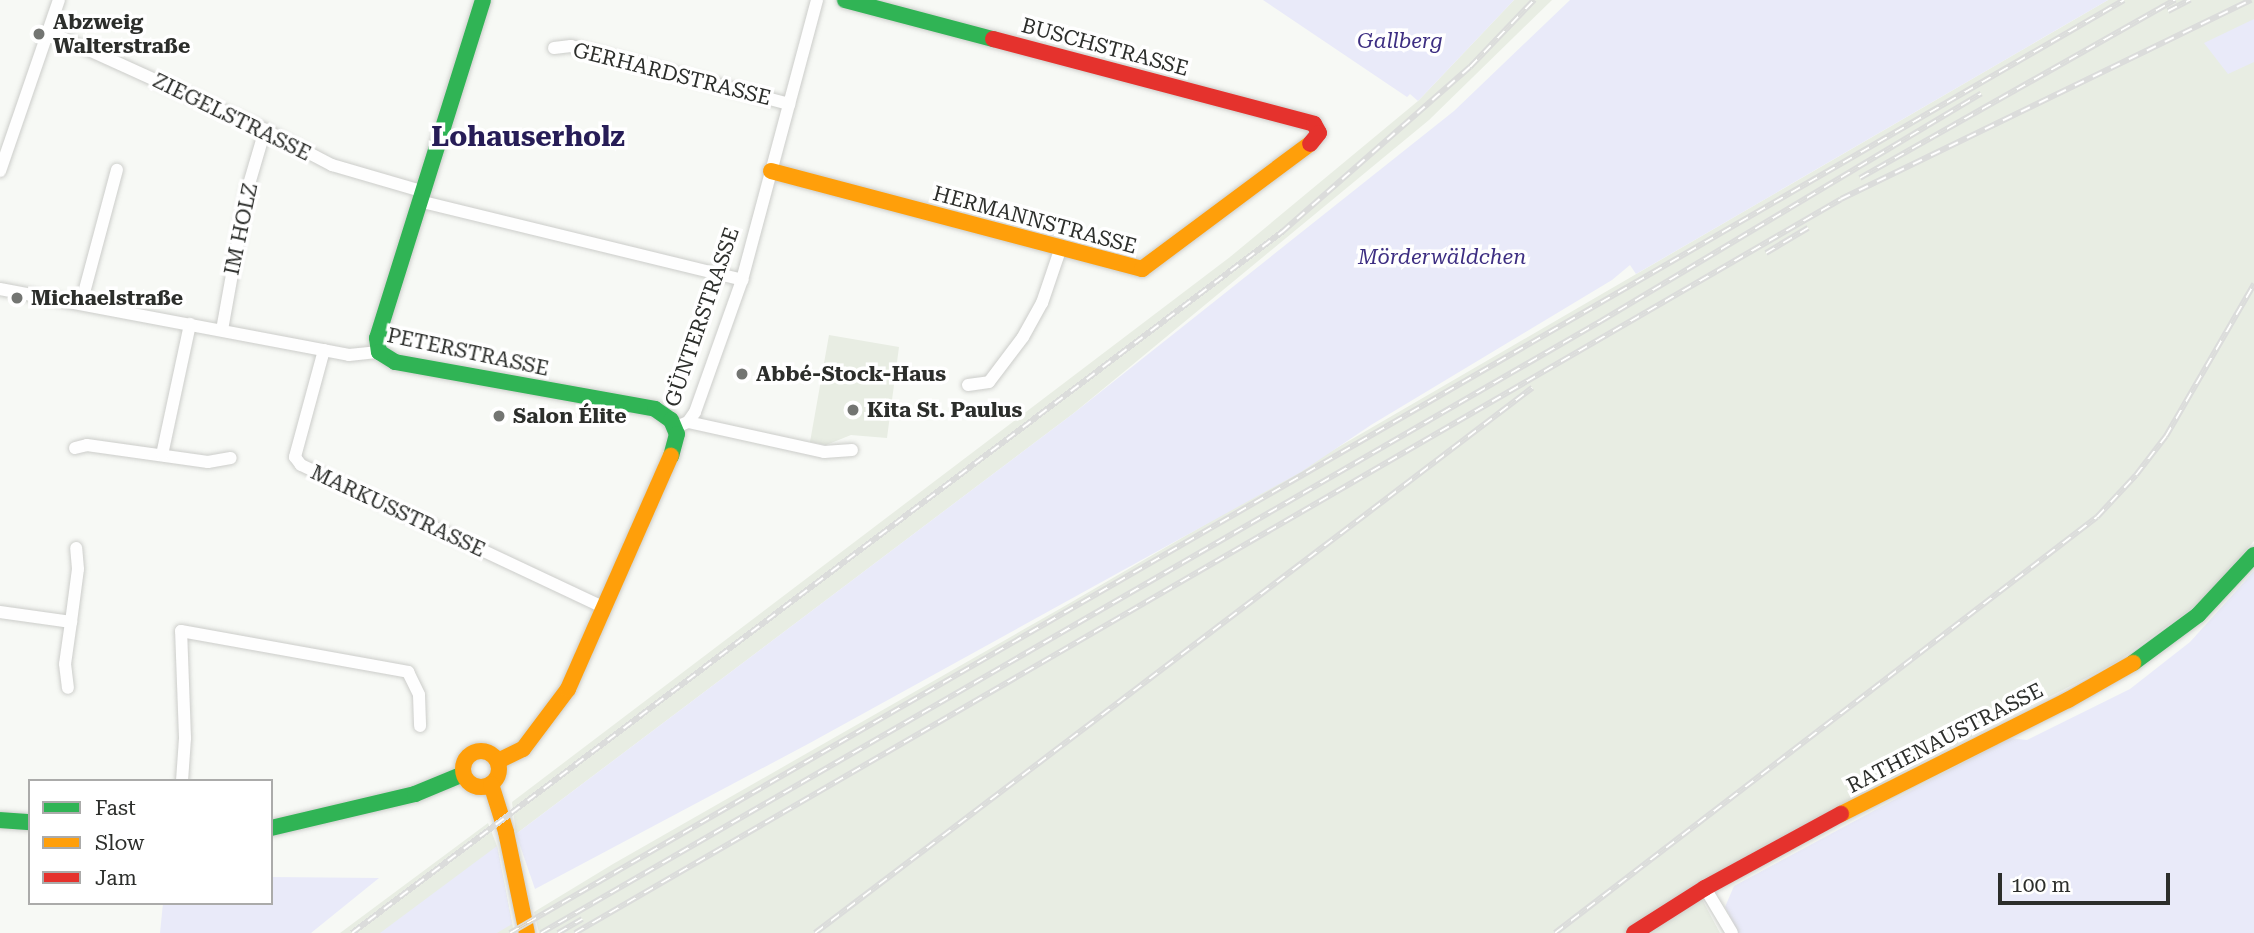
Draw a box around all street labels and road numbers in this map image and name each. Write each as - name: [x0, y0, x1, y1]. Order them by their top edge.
- street label: BUSCHSTRASSE: [1019, 13, 1191, 81]
- street label: GERHARDSTRASSE: [570, 37, 774, 111]
- street label: ZIEGELSTRASSE: [149, 68, 315, 166]
- street label: IM HOLZ: [219, 181, 263, 277]
- street label: HERMANNSTRASSE: [930, 181, 1140, 259]
- street label: GÜNTERSTRASSE: [659, 224, 745, 410]
- street label: PETERSTRASSE: [385, 323, 551, 381]
- street label: MARKUSSTRASSE: [307, 459, 489, 563]
- street label: RATHENAUSTRASSE: [1843, 678, 2047, 798]

